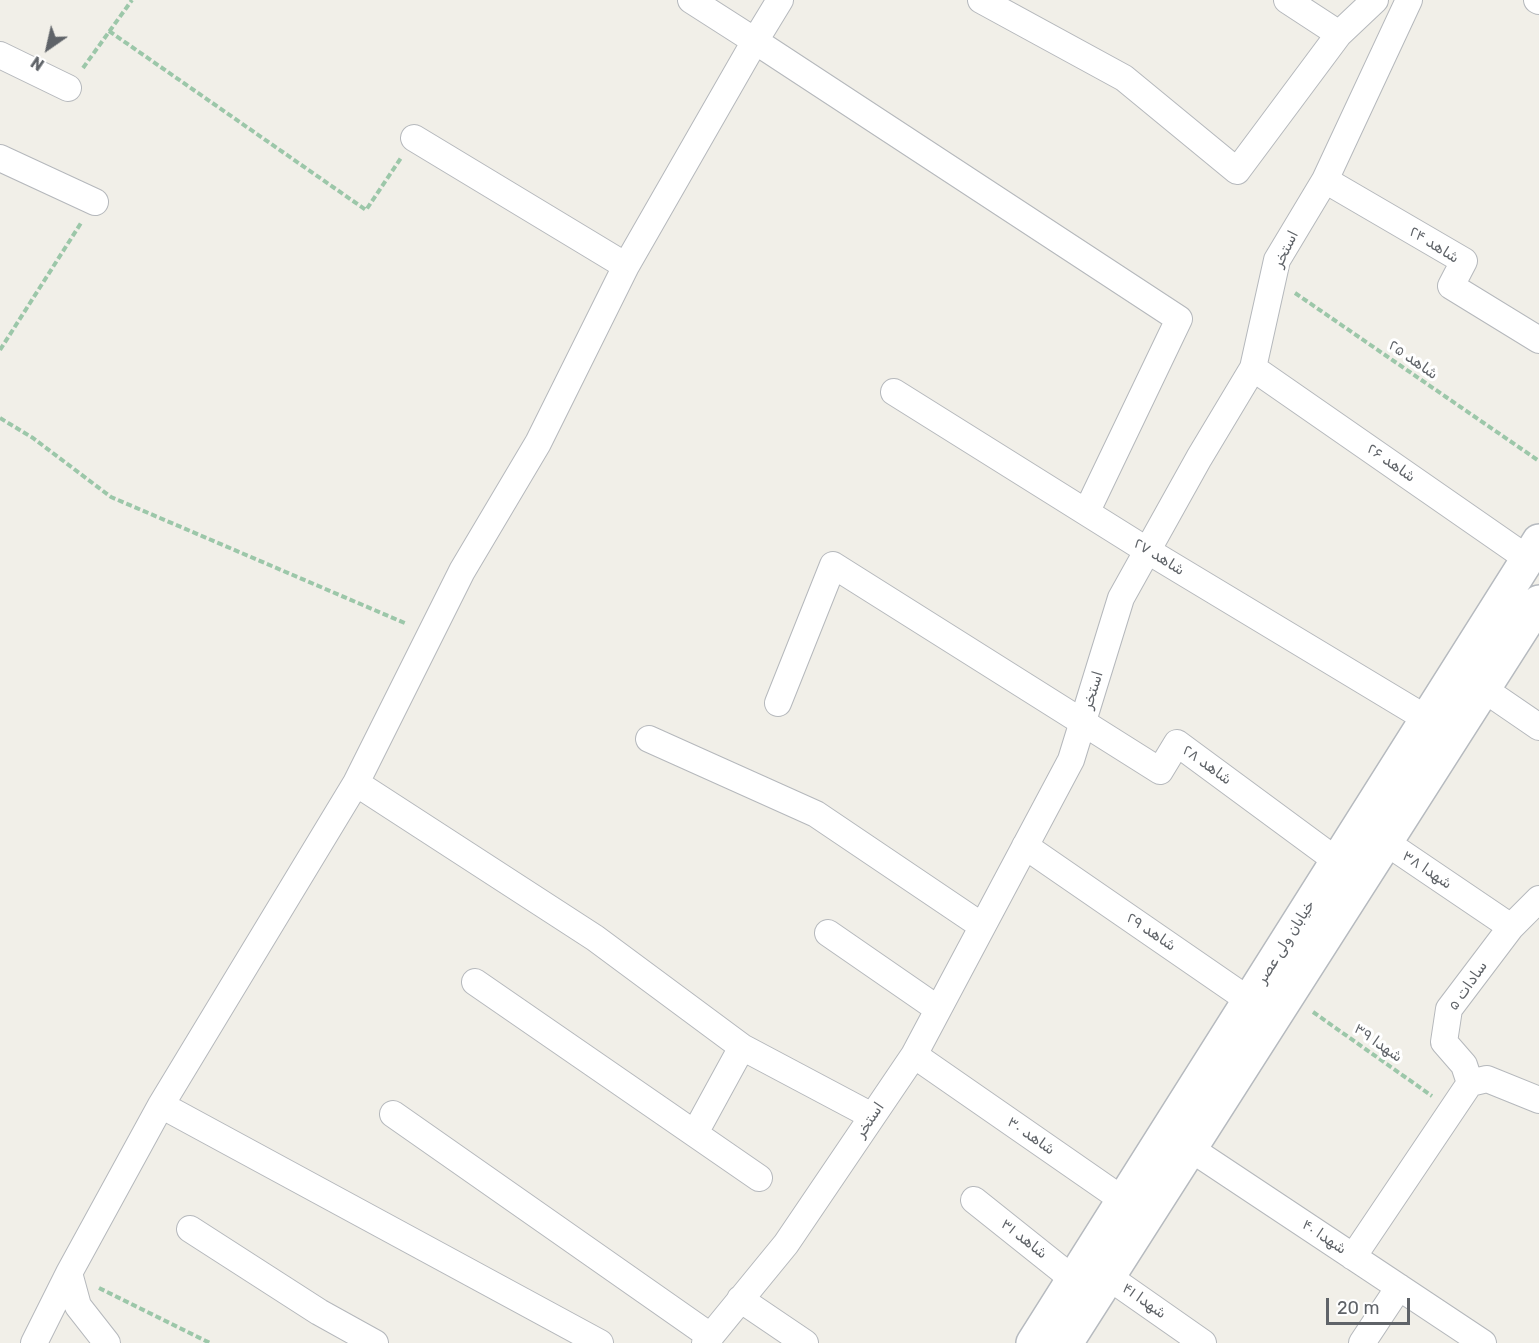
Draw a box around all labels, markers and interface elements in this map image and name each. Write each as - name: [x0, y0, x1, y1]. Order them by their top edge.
- north arrow: [18, 18, 78, 78]
- text: N: [28, 52, 48, 74]
- street label: شاهد ۲۴: [1406, 223, 1462, 267]
- street label: استخر: [1269, 228, 1303, 270]
- street label: شاهد ۲۵: [1385, 336, 1441, 384]
- street label: شاهد ۲۶: [1363, 440, 1419, 486]
- street label: شاهد ۲۷: [1130, 534, 1188, 580]
- street label: استخر: [1079, 669, 1107, 711]
- street label: شاهد ۲۸: [1179, 741, 1235, 789]
- street label: شهدا ۳۸: [1399, 847, 1455, 893]
- street label: خیابان ولی عصر: [1253, 897, 1319, 987]
- street label: شاهد ۲۹: [1123, 909, 1179, 955]
- street label: سادات ۵: [1444, 958, 1492, 1014]
- street label: شهدا ۳۹: [1350, 1020, 1406, 1066]
- street label: استخر: [852, 1099, 888, 1141]
- street label: شاهد ۳۰: [1004, 1113, 1058, 1159]
- street label: شاهد ۳۱: [997, 1215, 1051, 1263]
- street label: شهدا ۴۰: [1298, 1216, 1350, 1258]
- street label: شهدا ۴۱: [1118, 1279, 1170, 1323]
- scale bar: [1329, 1286, 1413, 1324]
- text: 20 m: [1337, 1297, 1379, 1319]

